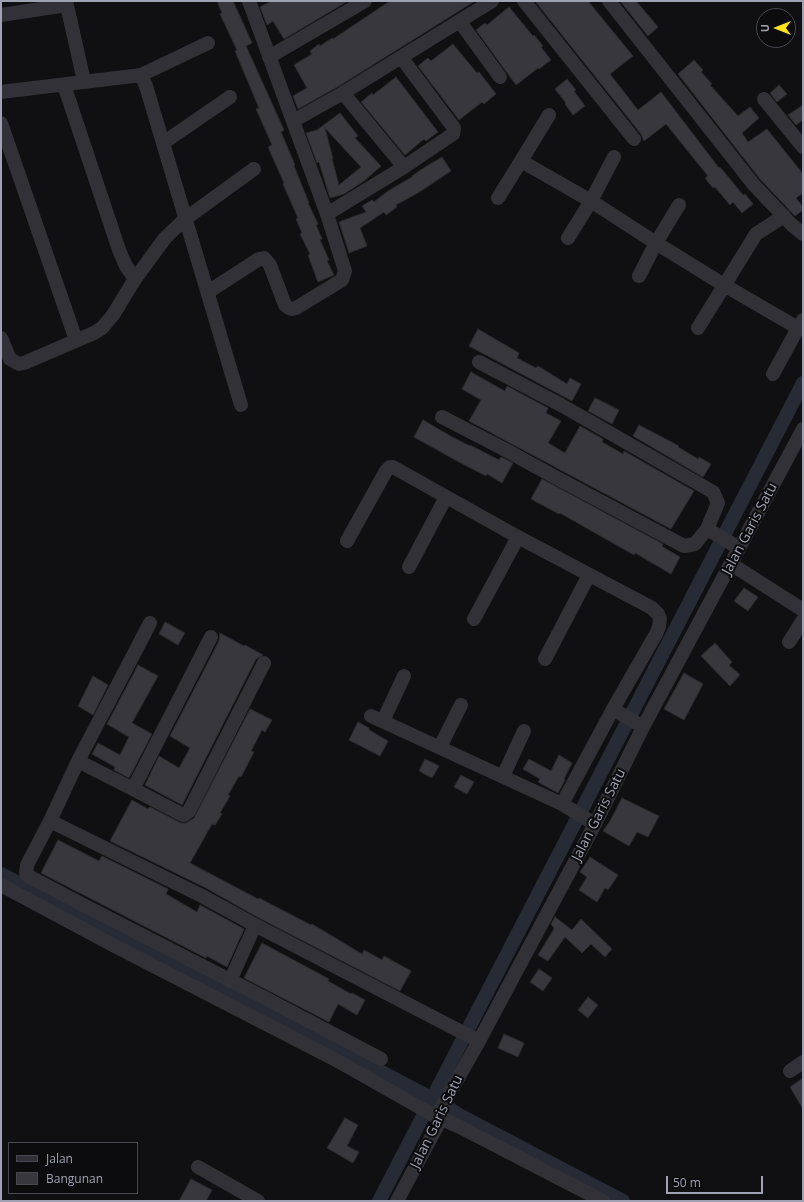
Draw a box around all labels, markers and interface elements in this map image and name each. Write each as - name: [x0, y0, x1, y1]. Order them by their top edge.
- north arrow: [756, 8, 796, 48]
- text: U: [757, 24, 772, 32]
- street label: Jalan Garis Satu: [719, 480, 781, 578]
- street label: Jalan Garis Satu: [568, 766, 630, 864]
- street label: Jalan Garis Satu: [407, 1073, 467, 1171]
- legend: [8, 1142, 138, 1194]
- text: Jalan: [46, 1150, 73, 1167]
- scale bar: [668, 1168, 765, 1194]
- text: Bangunan: [46, 1170, 103, 1187]
- text: 50 m: [673, 1174, 701, 1191]

